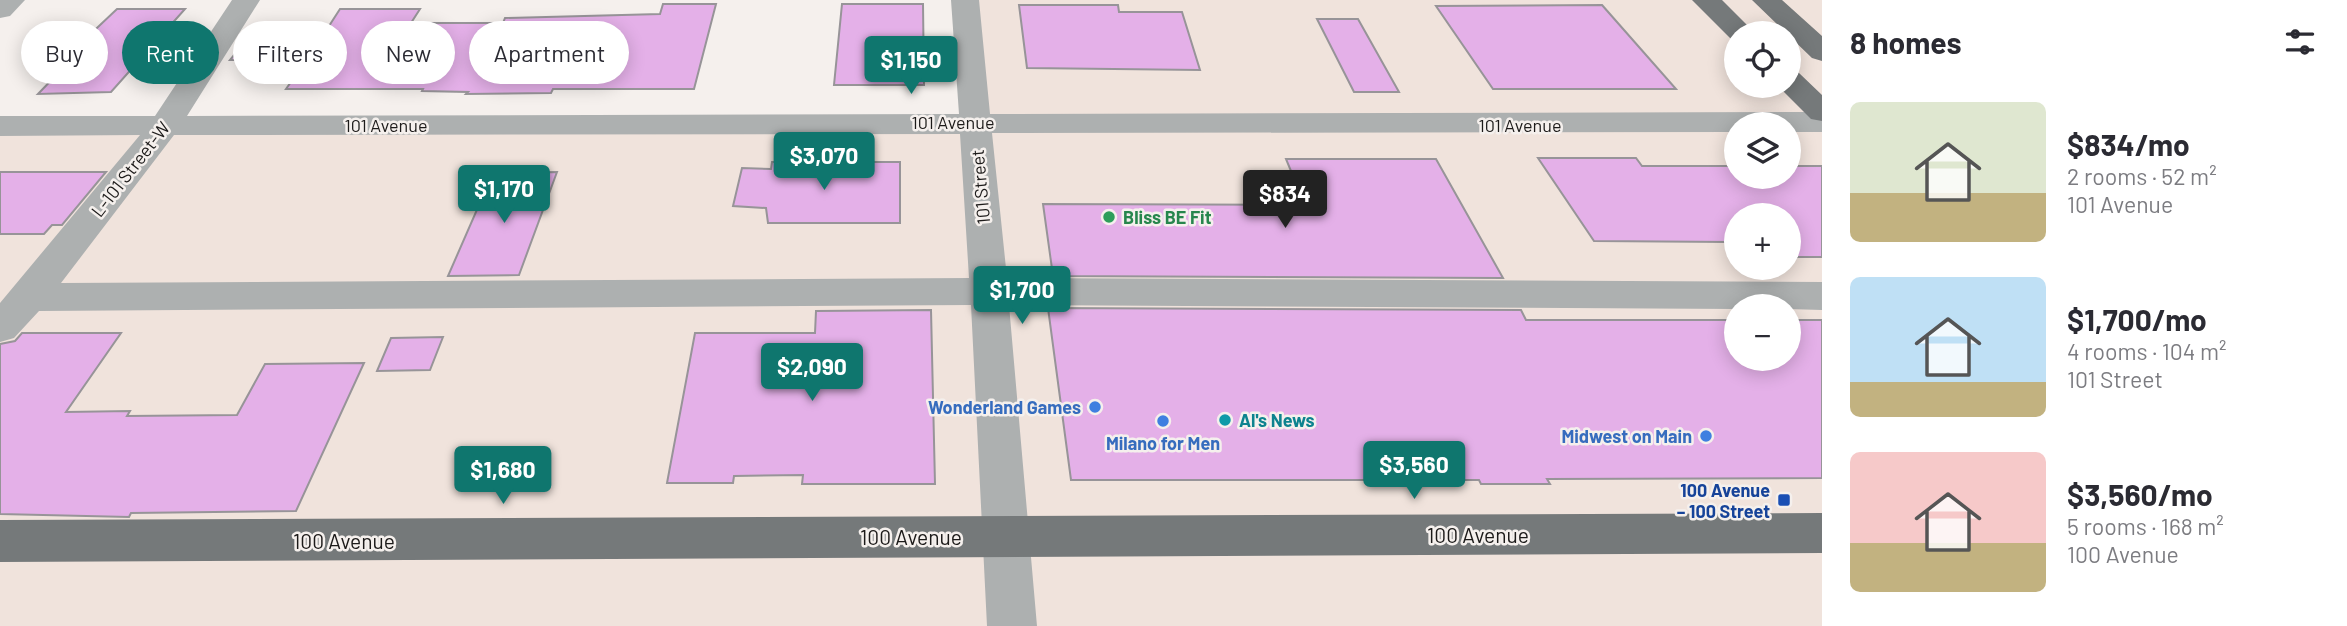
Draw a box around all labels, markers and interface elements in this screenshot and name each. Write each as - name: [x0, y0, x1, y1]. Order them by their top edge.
- chip: Buy: [21, 21, 108, 84]
- chip: Rent: [122, 21, 219, 84]
- chip: Filters: [233, 21, 347, 84]
- chip: New: [361, 21, 455, 84]
- chip: Apartment: [469, 21, 629, 84]
- map controls: [1724, 21, 1801, 371]
- button: locate: [1724, 21, 1801, 98]
- icon: filters: [2281, 23, 2319, 61]
- text: 8 homes: [1850, 24, 1961, 60]
- pin: $1,150: [854, 36, 968, 96]
- text: $1,150: [880, 45, 942, 73]
- street label: 101 Avenue: [911, 111, 995, 133]
- button: layers: [1724, 112, 1801, 189]
- street label: 101 Avenue: [344, 114, 428, 136]
- street label: 101 Avenue: [1478, 114, 1562, 136]
- street label: L-101 Street-W: [86, 117, 174, 221]
- text: $834/mo: [2067, 126, 2190, 162]
- icon: home: [1906, 130, 1990, 214]
- pin: $3,070: [767, 132, 881, 192]
- text: $3,070: [790, 141, 858, 169]
- street label: 101 Street: [966, 149, 994, 225]
- text: 2 rooms · 52 m²: [2067, 162, 2217, 190]
- pin: $1,170: [447, 166, 561, 225]
- pin: $834: [1244, 170, 1326, 230]
- text: $1,170: [474, 174, 534, 202]
- text: $834: [1259, 179, 1311, 207]
- text: 101 Avenue: [2067, 190, 2173, 218]
- button: +: [1724, 203, 1801, 280]
- place label: Bliss BE Fit: [1123, 206, 1212, 228]
- marker: Bliss BE Fit: [1101, 209, 1117, 225]
- pin: $1,700: [965, 266, 1079, 326]
- text: $1,700: [989, 275, 1055, 303]
- button: −: [1724, 294, 1801, 371]
- text: $1,700/mo: [2067, 301, 2207, 337]
- icon: home: [1906, 305, 1990, 389]
- text: 4 rooms · 104 m²: [2067, 337, 2227, 365]
- pin: $2,090: [755, 344, 869, 403]
- text: $2,090: [777, 352, 847, 380]
- text: 101 Street: [2067, 365, 2163, 393]
- place label: Wonderland Games: [928, 396, 1081, 418]
- marker: Wonderland Games: [1087, 399, 1103, 415]
- place label: Al's News: [1239, 409, 1315, 431]
- marker: Al's News: [1217, 412, 1233, 428]
- marker: Milano for Men: [1155, 413, 1171, 429]
- place label: Midwest on Main: [1561, 425, 1692, 447]
- marker: Midwest on Main: [1698, 428, 1714, 444]
- place label: Milano for Men: [1106, 432, 1220, 454]
- pin: $3,560: [1357, 442, 1471, 501]
- pin: $1,680: [446, 447, 560, 506]
- text: $3,560: [1379, 450, 1449, 478]
- text: $1,680: [470, 455, 536, 483]
- text: $3,560/mo: [2067, 476, 2213, 512]
- place label: 100 Avenue – 100 Street: [1677, 479, 1770, 522]
- icon: home: [1906, 480, 1990, 564]
- marker: 100 Avenue – 100 Street: [1776, 492, 1792, 508]
- text: 5 rooms · 168 m²: [2067, 512, 2224, 540]
- street label: 100 Avenue: [1427, 522, 1529, 547]
- street label: 100 Avenue: [860, 524, 962, 549]
- street label: 100 Avenue: [293, 528, 395, 553]
- text: 100 Avenue: [2067, 540, 2179, 568]

